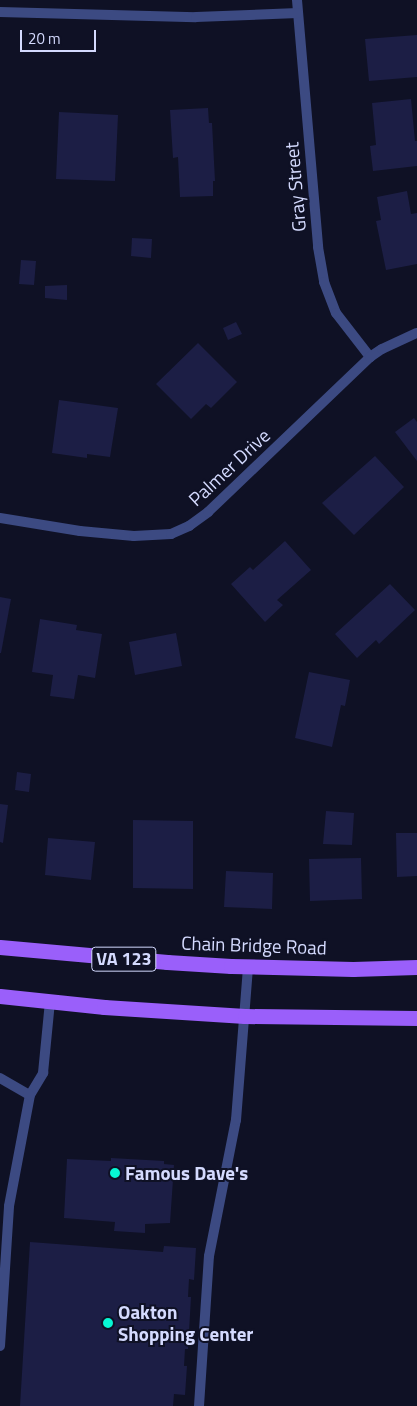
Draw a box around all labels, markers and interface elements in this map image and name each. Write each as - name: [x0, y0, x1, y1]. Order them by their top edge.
- scale bar: [22, 20, 99, 52]
- text: 20 m: [28, 27, 61, 50]
- street label: Gray Street: [280, 141, 310, 233]
- street label: Palmer Drive: [184, 424, 274, 510]
- street label: Chain Bridge Road: [181, 931, 327, 959]
- road number: VA 123: [90, 944, 158, 974]
- place label: Famous Dave's: [125, 1162, 248, 1184]
- marker: Famous Dave's: [109, 1167, 121, 1179]
- place label: Oakton Shopping Center: [118, 1301, 253, 1345]
- marker: Oakton Shopping Center: [102, 1317, 114, 1329]

